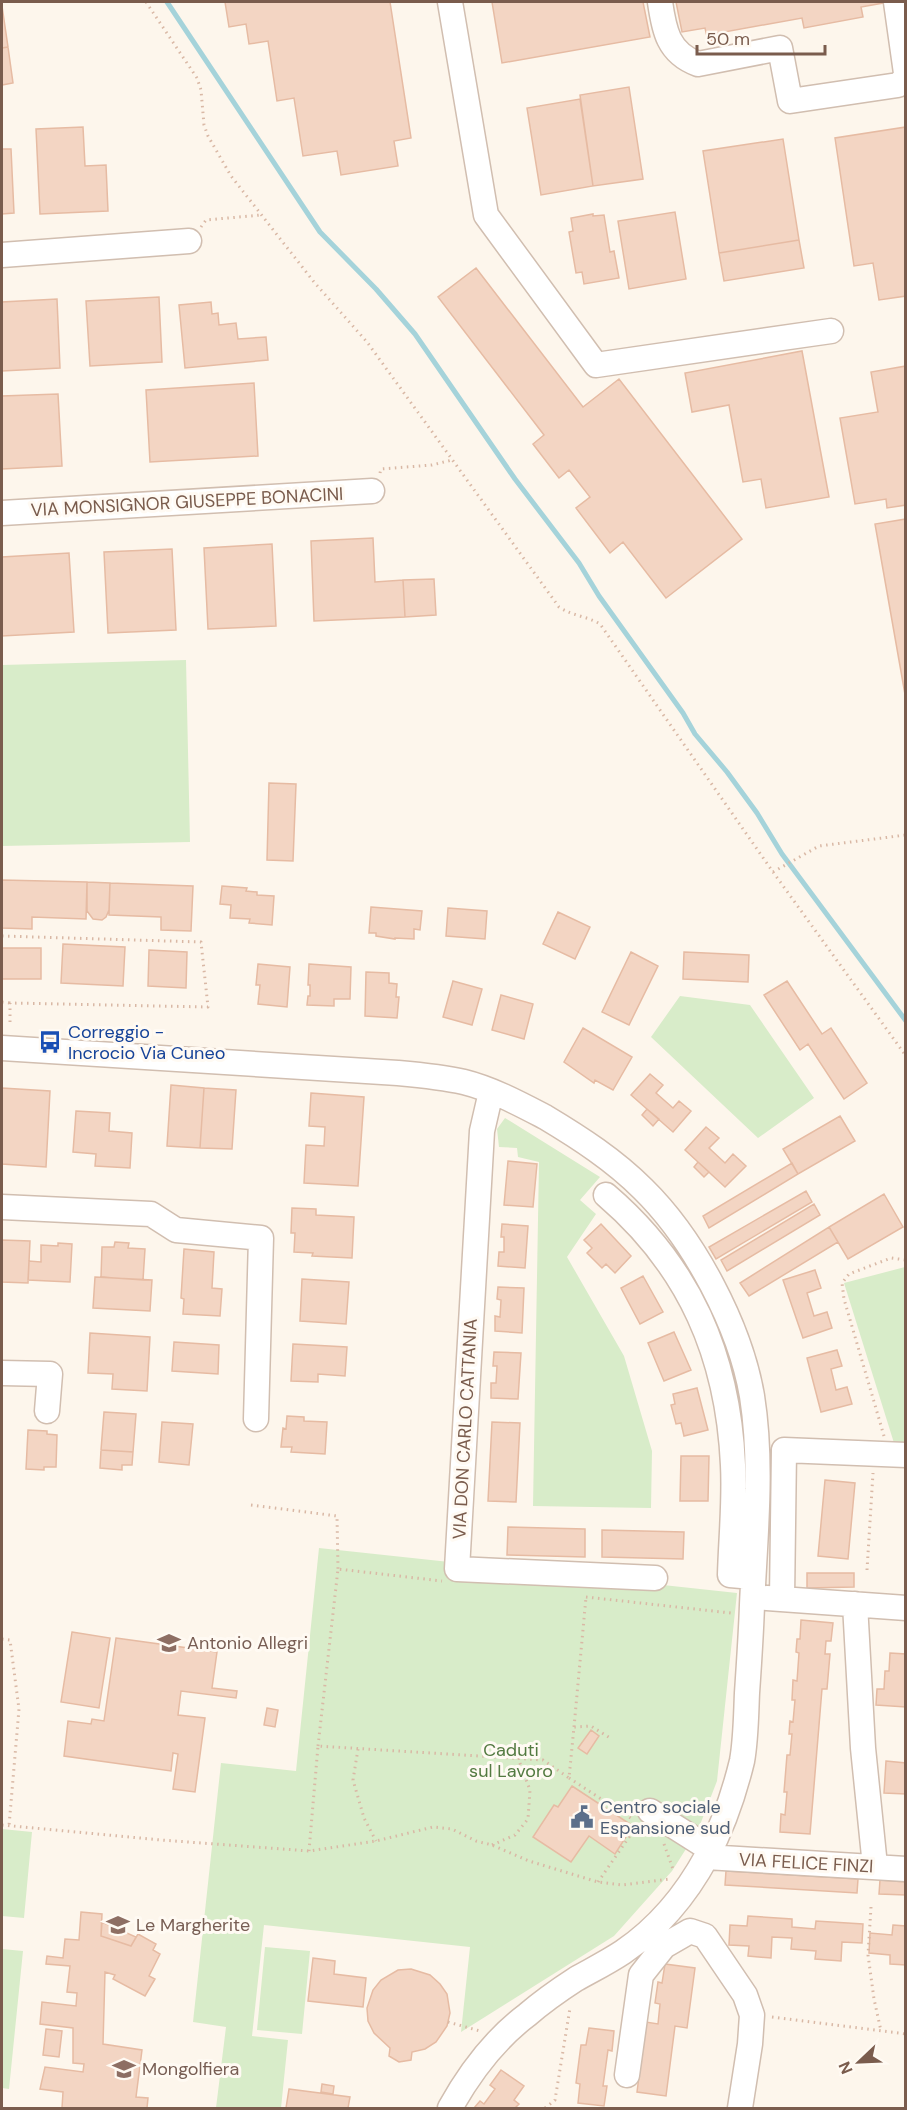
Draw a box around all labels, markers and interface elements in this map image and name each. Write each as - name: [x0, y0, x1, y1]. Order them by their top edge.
- scale bar: [697, 18, 824, 56]
- text: 50 m: [706, 27, 750, 51]
- street label: VIA MONSIGNOR GIUSEPPE BONACINI: [30, 482, 344, 522]
- place label: Correggio - Incrocio Via Cuneo: [68, 1020, 225, 1065]
- bus stop icon: Correggio - Incrocio Via Cuneo: [37, 1029, 63, 1055]
- street label: VIA DON CARLO CATTANIA: [447, 1318, 483, 1540]
- school or university icon: Antonio Allegri: [156, 1630, 182, 1656]
- place label: Antonio Allegri: [187, 1631, 308, 1655]
- park label: Caduti sul Lavoro: [469, 1738, 553, 1783]
- place label: Centro sociale Espansione sud: [600, 1795, 731, 1840]
- public building icon: Centro sociale Espansione sud: [569, 1804, 595, 1830]
- street label: VIA FELICE FINZI: [738, 1847, 874, 1879]
- school or university icon: Le Margherite: [105, 1912, 131, 1938]
- place label: Le Margherite: [136, 1913, 250, 1937]
- north arrow: [829, 2032, 889, 2092]
- school or university icon: Mongolfiera: [111, 2056, 137, 2082]
- place label: Mongolfiera: [142, 2057, 239, 2081]
- text: N: [834, 2058, 858, 2077]

